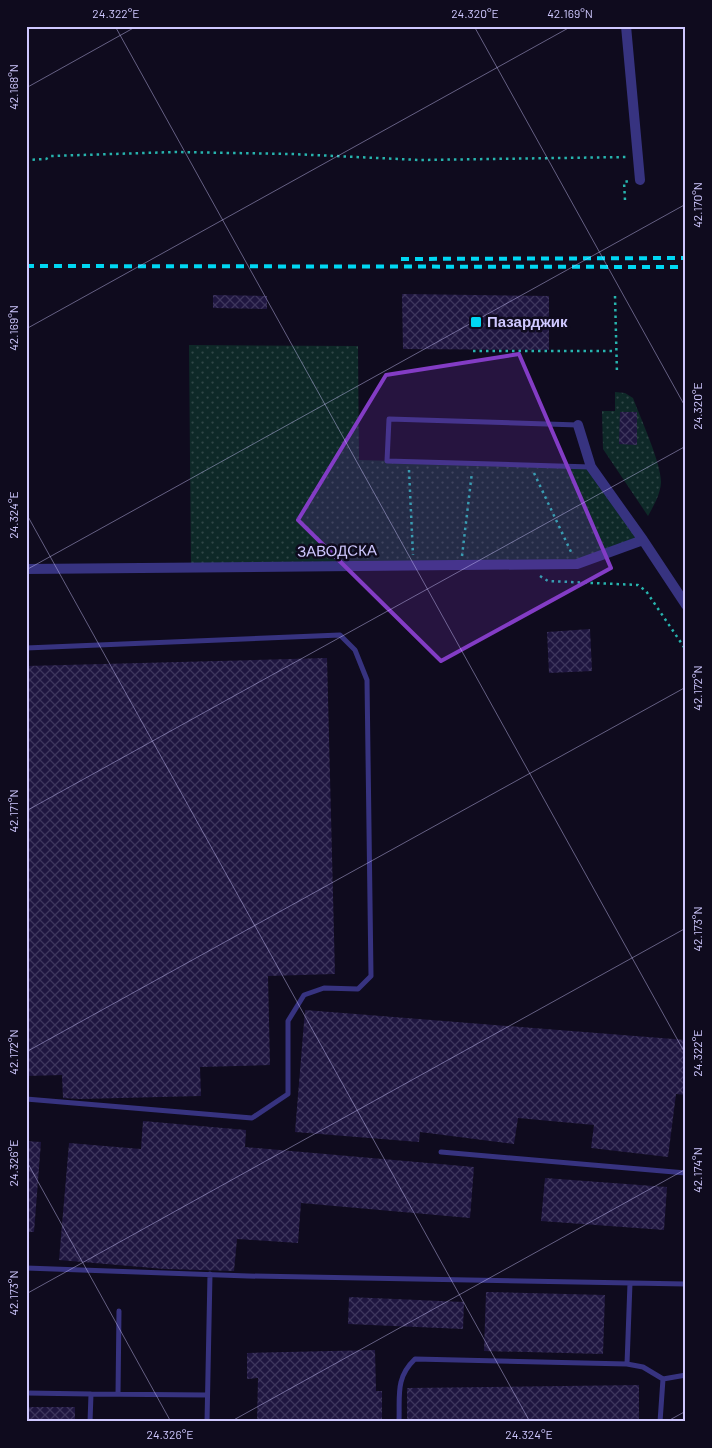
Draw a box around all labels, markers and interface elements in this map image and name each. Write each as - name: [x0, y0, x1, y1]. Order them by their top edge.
- text: 24.322°E: [92, 6, 140, 20]
- text: 24.320°E: [451, 6, 499, 20]
- text: 42.169°N: [547, 6, 593, 20]
- text: 42.168°N: [6, 64, 20, 110]
- text: 42.170°N: [690, 182, 704, 228]
- text: 42.169°N: [6, 305, 20, 351]
- place label: Пазарджик: [487, 312, 568, 330]
- marker: Пазарджик: [469, 315, 483, 329]
- text: 24.320°E: [690, 382, 704, 430]
- text: 24.324°E: [6, 491, 20, 539]
- street label: ЗАВОДСКА: [297, 540, 377, 560]
- text: 42.172°N: [690, 665, 704, 711]
- text: 42.171°N: [6, 789, 20, 833]
- text: 42.173°N: [690, 906, 704, 952]
- text: 42.172°N: [6, 1029, 20, 1075]
- text: 24.322°E: [690, 1029, 704, 1077]
- text: 24.326°E: [6, 1139, 20, 1187]
- text: 42.174°N: [690, 1147, 704, 1193]
- text: 42.173°N: [6, 1270, 20, 1316]
- text: 24.326°E: [146, 1427, 194, 1441]
- text: 24.324°E: [505, 1427, 553, 1441]

